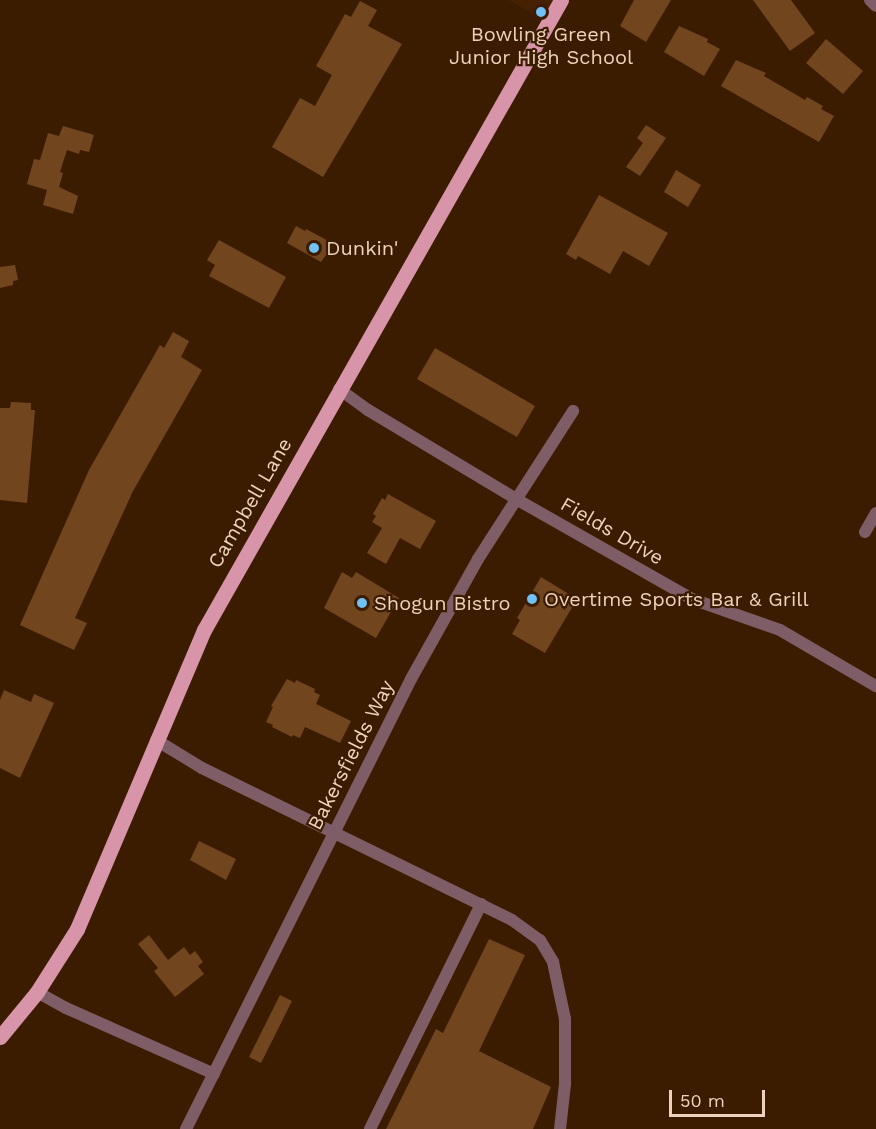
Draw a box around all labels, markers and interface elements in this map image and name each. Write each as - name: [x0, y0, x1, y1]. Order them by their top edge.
- marker: Bowling Green Junior High School: [534, 5, 548, 19]
- place label: Bowling Green Junior High School: [449, 22, 633, 69]
- place label: Dunkin': [326, 236, 398, 260]
- marker: Dunkin': [307, 241, 321, 255]
- street label: Campbell Lane: [203, 433, 297, 573]
- street label: Fields Drive: [556, 492, 668, 570]
- place label: Overtime Sports Bar & Grill: [544, 587, 809, 611]
- place label: Shogun Bistro: [374, 591, 511, 615]
- marker: Overtime Sports Bar & Grill: [525, 592, 539, 606]
- marker: Shogun Bistro: [355, 596, 369, 610]
- street label: Bakersfields Way: [303, 676, 399, 834]
- scale bar: [672, 1078, 768, 1116]
- text: 50 m: [680, 1090, 725, 1111]

